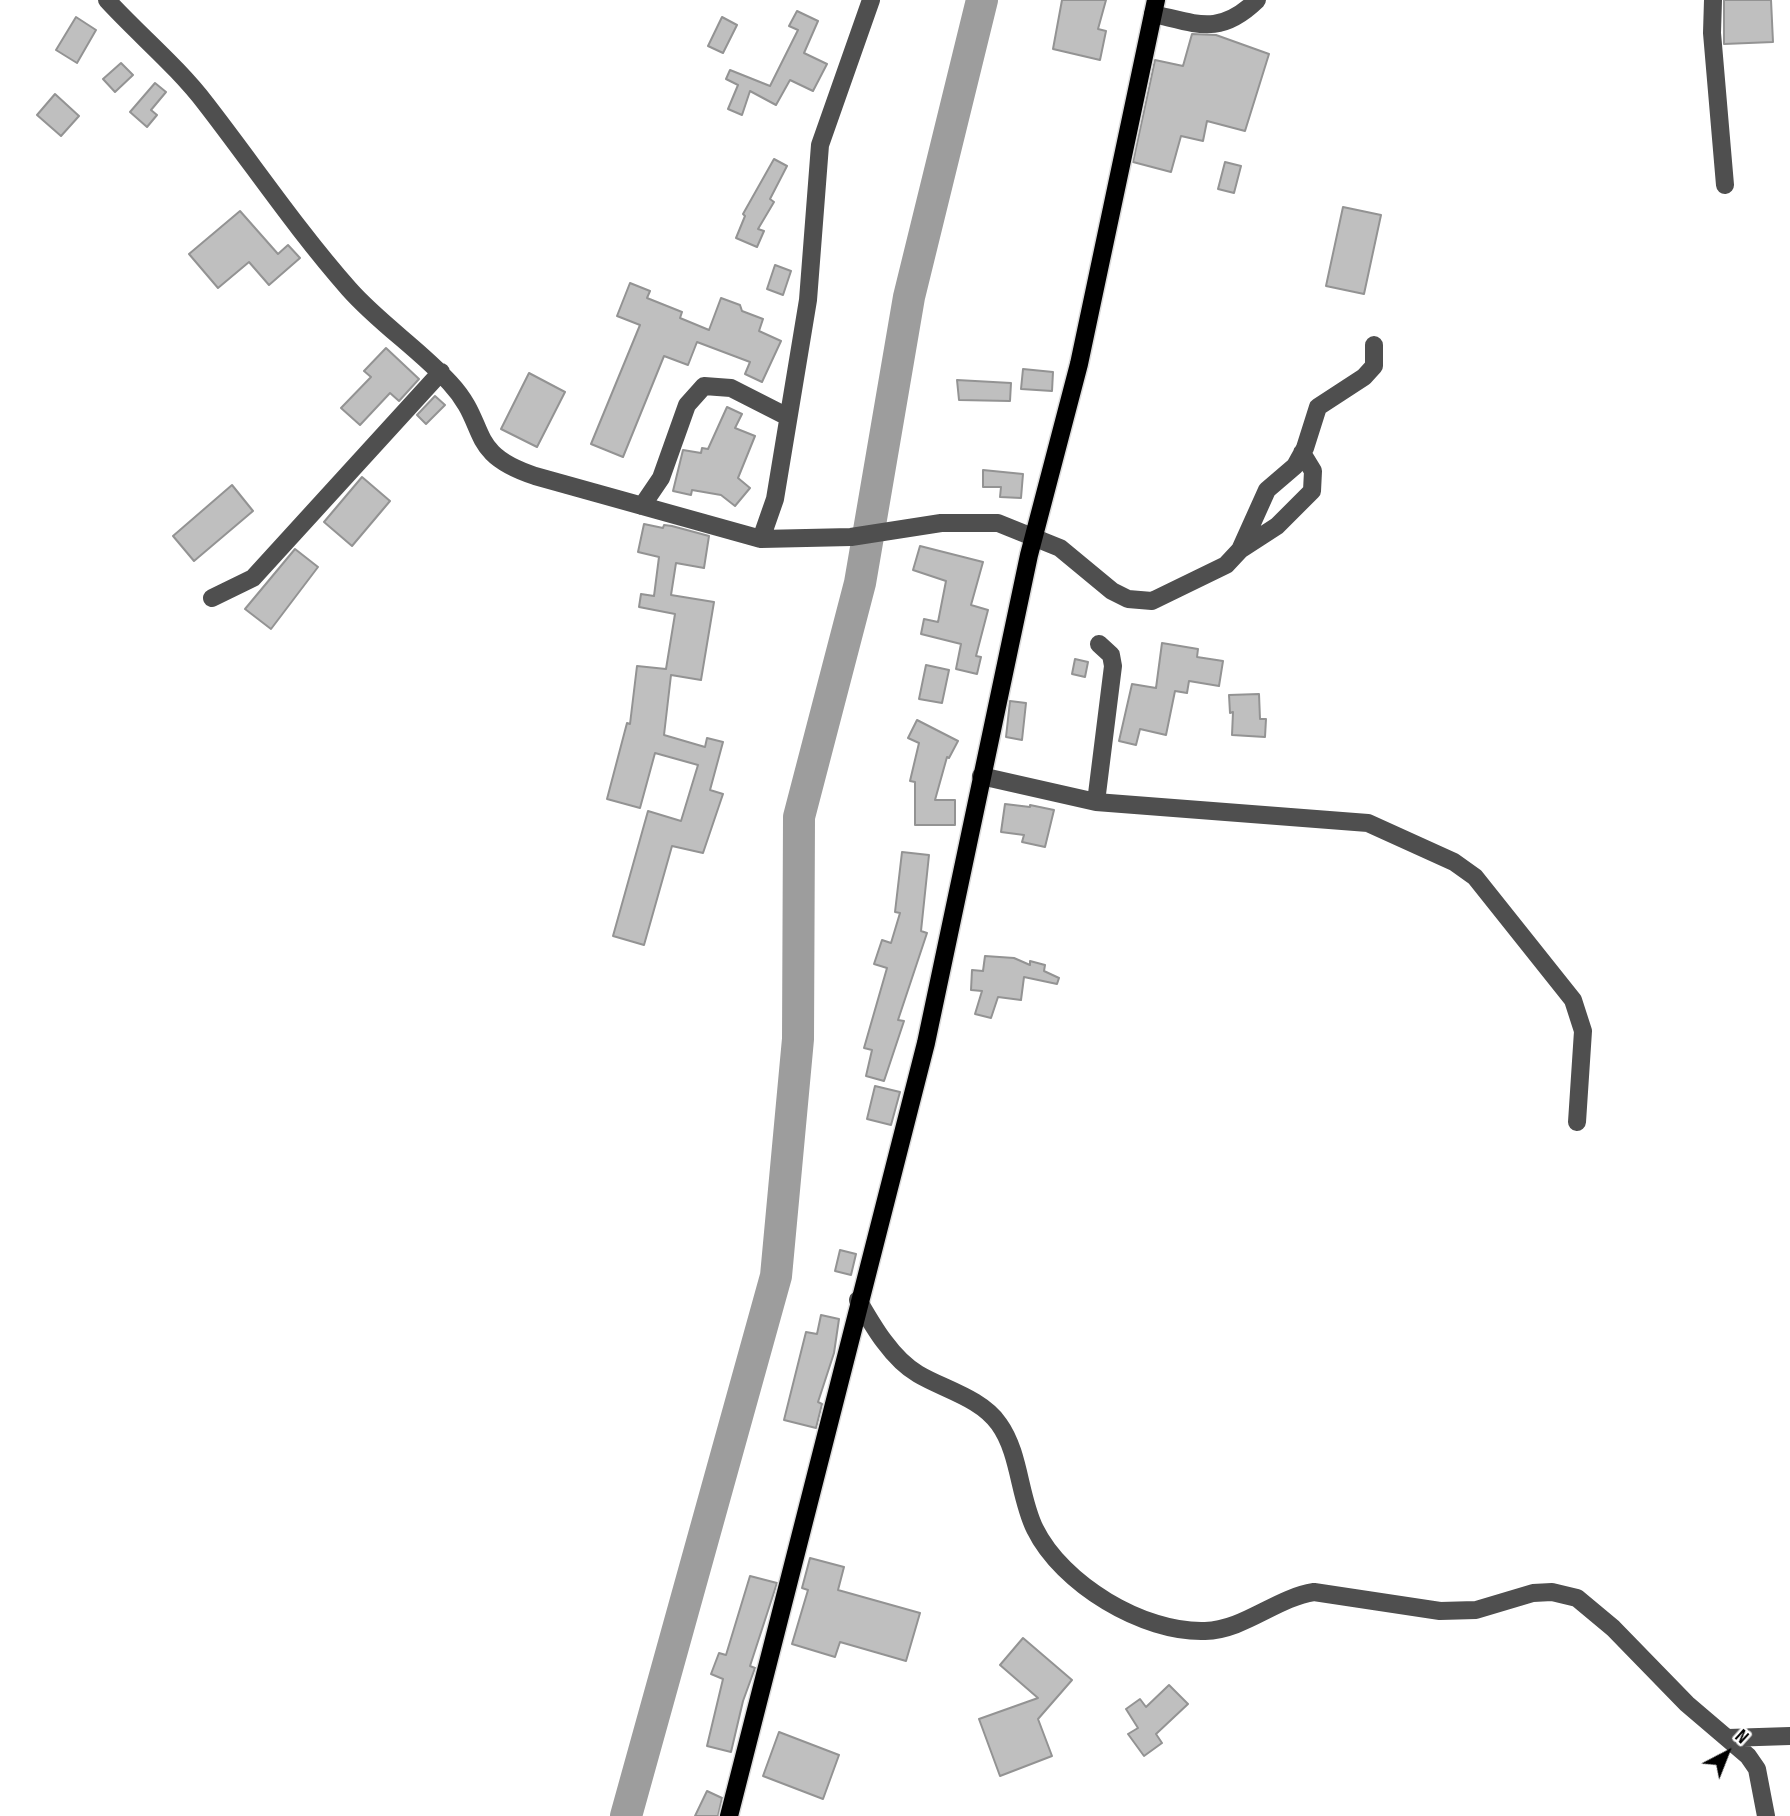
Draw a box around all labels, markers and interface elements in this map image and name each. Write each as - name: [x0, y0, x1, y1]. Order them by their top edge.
- north arrow: [1692, 1718, 1762, 1788]
- text: N: [1730, 1725, 1753, 1749]

